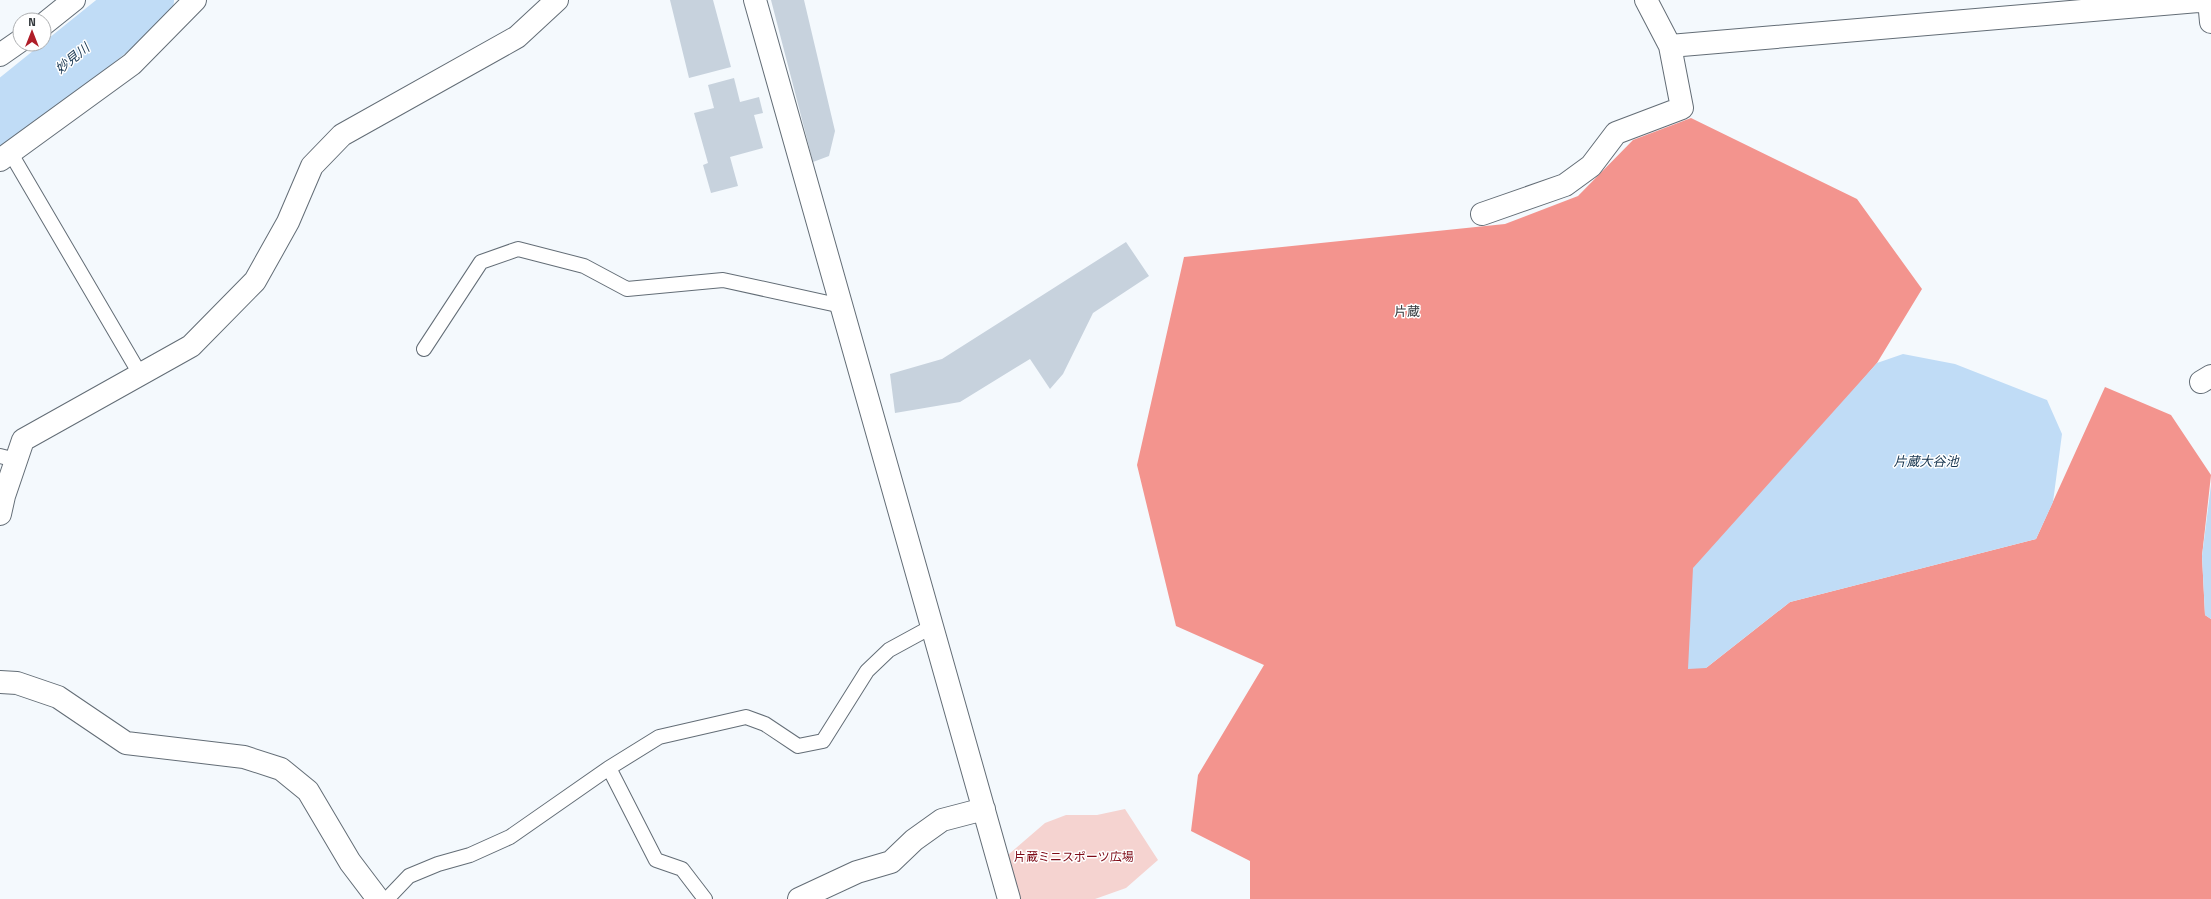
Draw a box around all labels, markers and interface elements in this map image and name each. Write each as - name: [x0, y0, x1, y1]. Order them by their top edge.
- north arrow: [12, 12, 52, 52]
- text: N: [28, 14, 36, 30]
- water label: 妙見川: [51, 37, 95, 78]
- district label: 片蔵: [1394, 301, 1420, 321]
- water label: 片蔵大谷池: [1893, 451, 1960, 471]
- park label: 片蔵ミニスポーツ広場: [1014, 847, 1134, 866]

